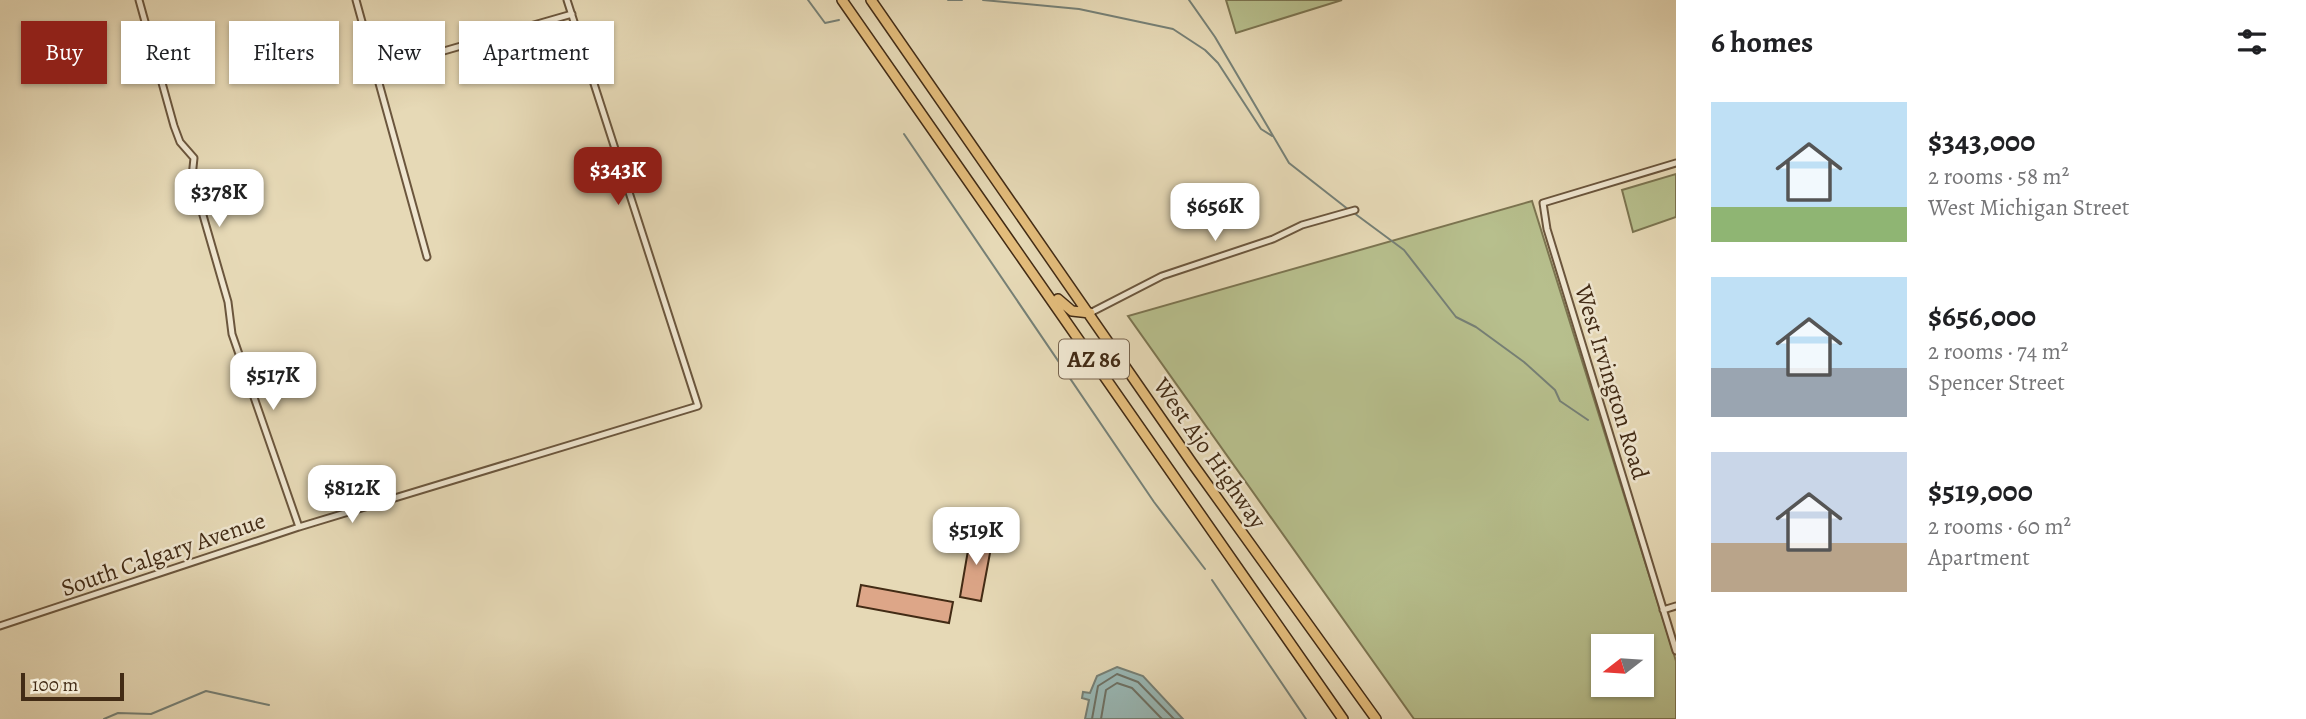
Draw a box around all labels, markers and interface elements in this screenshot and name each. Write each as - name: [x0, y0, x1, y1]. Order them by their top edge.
- chip: Buy: [21, 21, 107, 84]
- chip: Rent: [121, 21, 215, 84]
- chip: Filters: [229, 21, 339, 84]
- chip: New: [353, 21, 445, 84]
- chip: Apartment: [459, 21, 614, 84]
- text: 6 homes: [1711, 22, 1813, 62]
- icon: filters: [2233, 23, 2271, 61]
- text: $343,000: [1928, 121, 2035, 161]
- icon: home: [1767, 130, 1851, 214]
- pin: $343K: [569, 148, 667, 207]
- text: $343K: [590, 154, 646, 185]
- text: 2 rooms · 58 m²: [1928, 161, 2069, 192]
- pin: $378K: [170, 170, 268, 229]
- text: $378K: [191, 176, 247, 207]
- pin: $656K: [1166, 184, 1264, 243]
- text: $656K: [1186, 190, 1244, 221]
- text: West Michigan Street: [1928, 192, 2129, 223]
- street label: West Irvington Road: [1567, 280, 1657, 483]
- text: $656,000: [1928, 296, 2036, 336]
- icon: home: [1767, 305, 1851, 389]
- text: 2 rooms · 74 m²: [1928, 336, 2068, 367]
- road number: AZ 86: [1059, 340, 1129, 378]
- pin: $517K: [224, 352, 322, 412]
- text: $517K: [246, 359, 300, 390]
- text: Spencer Street: [1928, 367, 2065, 398]
- street label: West Ajo Highway: [1145, 370, 1274, 535]
- pin: $812K: [303, 466, 401, 525]
- text: $519,000: [1928, 471, 2033, 511]
- text: $812K: [324, 472, 380, 503]
- icon: home: [1767, 480, 1851, 564]
- street label: South Calgary Avenue: [57, 504, 269, 604]
- pin: $519K: [927, 508, 1025, 567]
- text: 2 rooms · 60 m²: [1928, 511, 2071, 542]
- text: $519K: [949, 514, 1003, 545]
- text: Apartment: [1928, 542, 2030, 573]
- north arrow: [1591, 634, 1654, 696]
- map controls: [1591, 634, 1654, 697]
- scale bar: [21, 670, 124, 702]
- text: 100 m: [32, 672, 78, 698]

